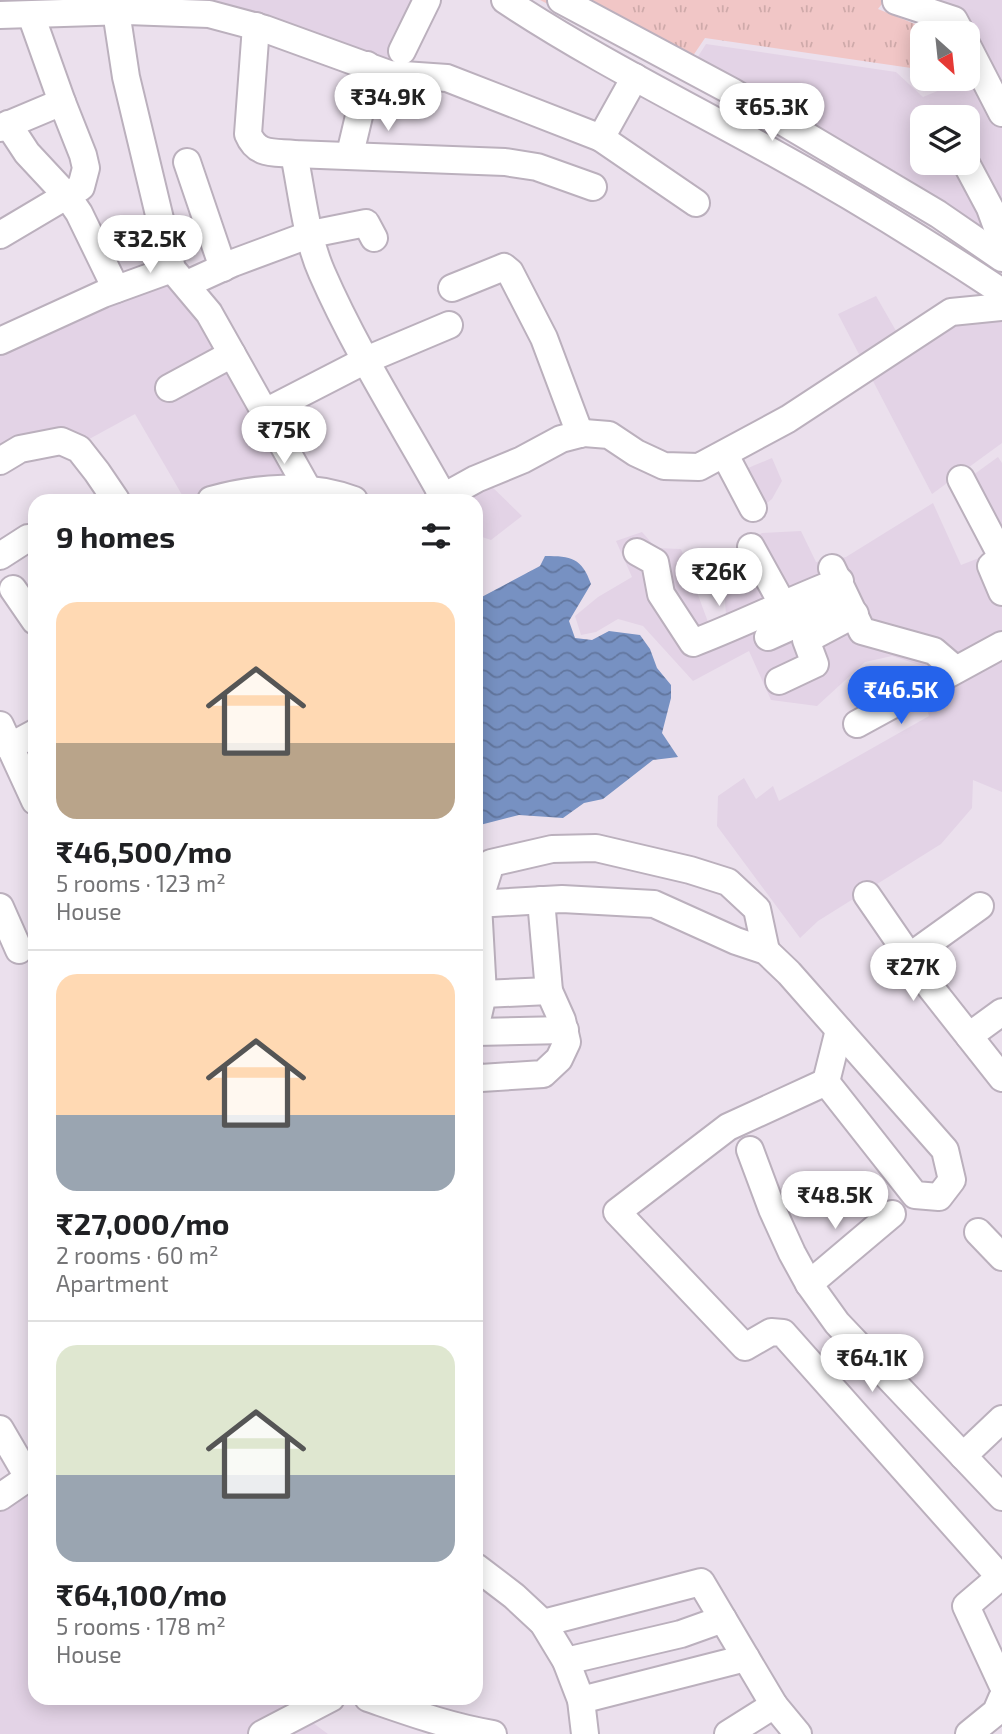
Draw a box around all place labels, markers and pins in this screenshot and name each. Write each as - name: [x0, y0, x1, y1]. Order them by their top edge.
- pin: ₹34.9K: [331, 74, 445, 133]
- pin: ₹65.3K: [715, 83, 829, 143]
- pin: ₹32.5K: [93, 216, 207, 275]
- pin: ₹75K: [243, 406, 325, 466]
- pin: ₹26K: [678, 548, 760, 608]
- pin: ₹46.5K: [844, 666, 958, 726]
- pin: ₹27K: [872, 944, 954, 1003]
- pin: ₹48.5K: [778, 1172, 892, 1231]
- pin: ₹64.1K: [815, 1334, 929, 1394]

